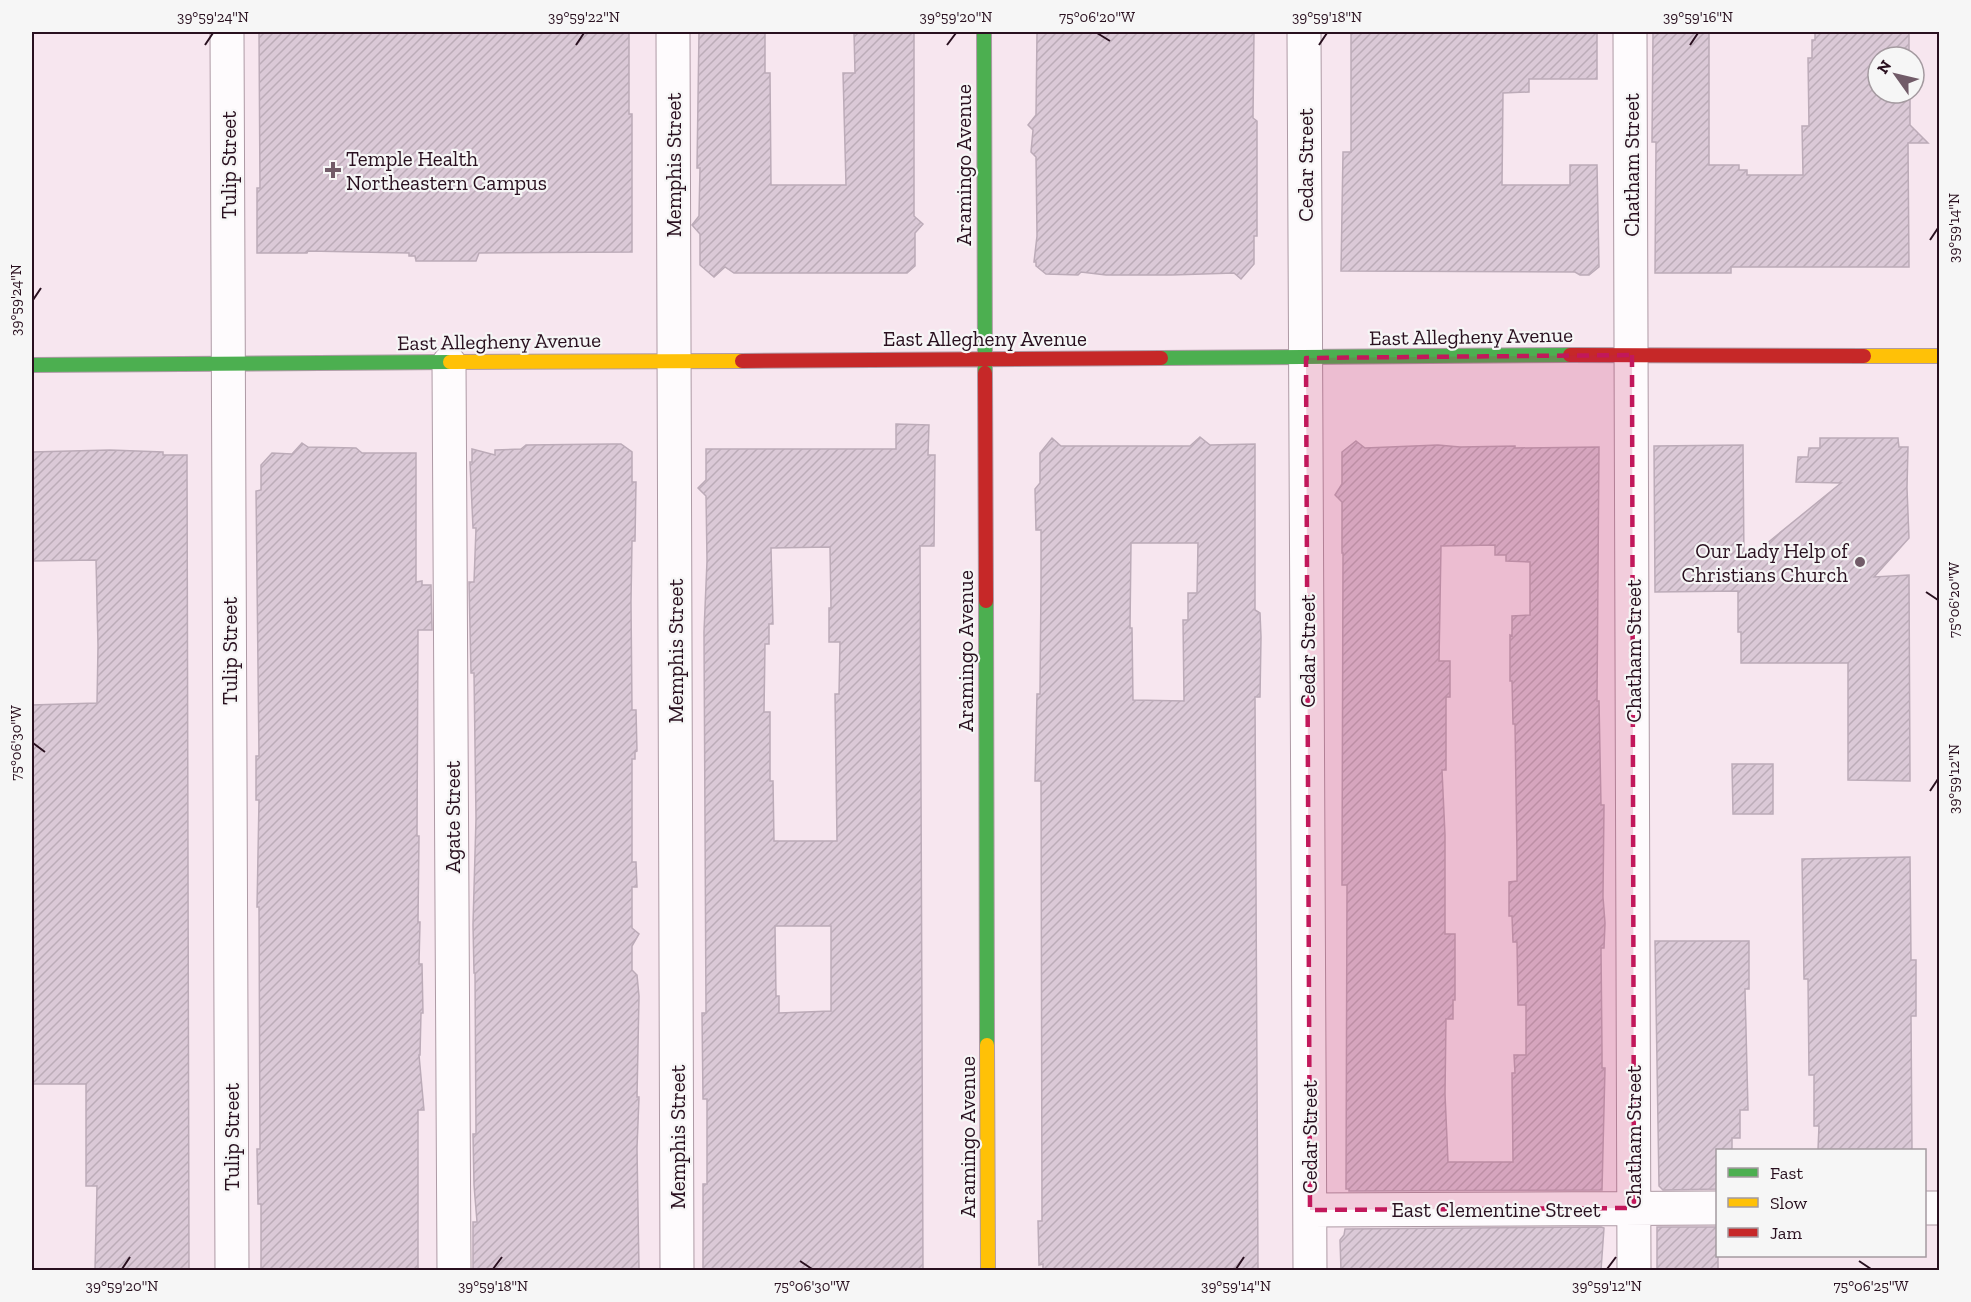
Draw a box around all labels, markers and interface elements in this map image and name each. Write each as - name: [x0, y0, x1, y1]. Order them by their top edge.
- text: 39°59'24"N: [177, 8, 249, 26]
- text: 39°59'22"N: [548, 8, 620, 26]
- text: 39°59'20"N: [920, 8, 992, 26]
- text: 75°06'20"W: [1059, 8, 1135, 26]
- text: 39°59'18"N: [1292, 8, 1362, 26]
- text: 39°59'16"N: [1663, 8, 1733, 26]
- north arrow: [1866, 45, 1926, 105]
- text: N: [1873, 57, 1895, 77]
- street label: Aramingo Avenue: [951, 84, 976, 246]
- street label: Memphis Street: [661, 93, 686, 237]
- street label: Chatham Street: [1619, 93, 1644, 237]
- street label: Cedar Street: [1293, 108, 1318, 222]
- street label: Tulip Street: [216, 111, 241, 219]
- place label: Temple Health Northeastern Campus: [346, 146, 547, 195]
- marker: Temple Health Northeastern Campus: [324, 161, 342, 179]
- text: 39°59'14"N: [1945, 193, 1963, 263]
- text: 39°59'24"N: [7, 264, 25, 336]
- street label: East Allegheny Avenue: [1369, 322, 1573, 350]
- street label: East Allegheny Avenue: [883, 326, 1087, 351]
- street label: East Allegheny Avenue: [397, 327, 601, 355]
- place label: Our Lady Help of Christians Church: [1682, 538, 1849, 587]
- marker: Our Lady Help of Christians Church: [1853, 555, 1867, 569]
- text: 75°06'20"W: [1945, 562, 1963, 638]
- street label: Aramingo Avenue: [953, 570, 978, 732]
- street label: Memphis Street: [663, 579, 688, 723]
- street label: Chatham Street: [1621, 579, 1646, 723]
- street label: Cedar Street: [1295, 594, 1320, 708]
- street label: Tulip Street: [217, 597, 242, 705]
- text: 75°06'30"W: [7, 705, 25, 781]
- text: 39°59'12"N: [1945, 744, 1963, 814]
- street label: Agate Street: [440, 760, 465, 873]
- street label: Aramingo Avenue: [955, 1056, 980, 1218]
- street label: Memphis Street: [665, 1065, 690, 1209]
- street label: Chatham Street: [1621, 1065, 1646, 1209]
- street label: Cedar Street: [1297, 1080, 1322, 1194]
- street label: Tulip Street: [219, 1083, 244, 1191]
- legend: [1716, 1149, 1926, 1257]
- text: Fast: [1770, 1162, 1803, 1184]
- text: Slow: [1770, 1192, 1807, 1214]
- street label: East Clementine Street: [1392, 1197, 1601, 1222]
- text: Jam: [1770, 1222, 1802, 1244]
- text: 39°59'20"N: [86, 1277, 158, 1295]
- text: 39°59'18"N: [458, 1277, 528, 1295]
- text: 75°06'30"W: [774, 1277, 850, 1295]
- text: 39°59'14"N: [1201, 1277, 1271, 1295]
- text: 39°59'12"N: [1572, 1277, 1642, 1295]
- text: 75°06'25"W: [1833, 1277, 1909, 1295]

